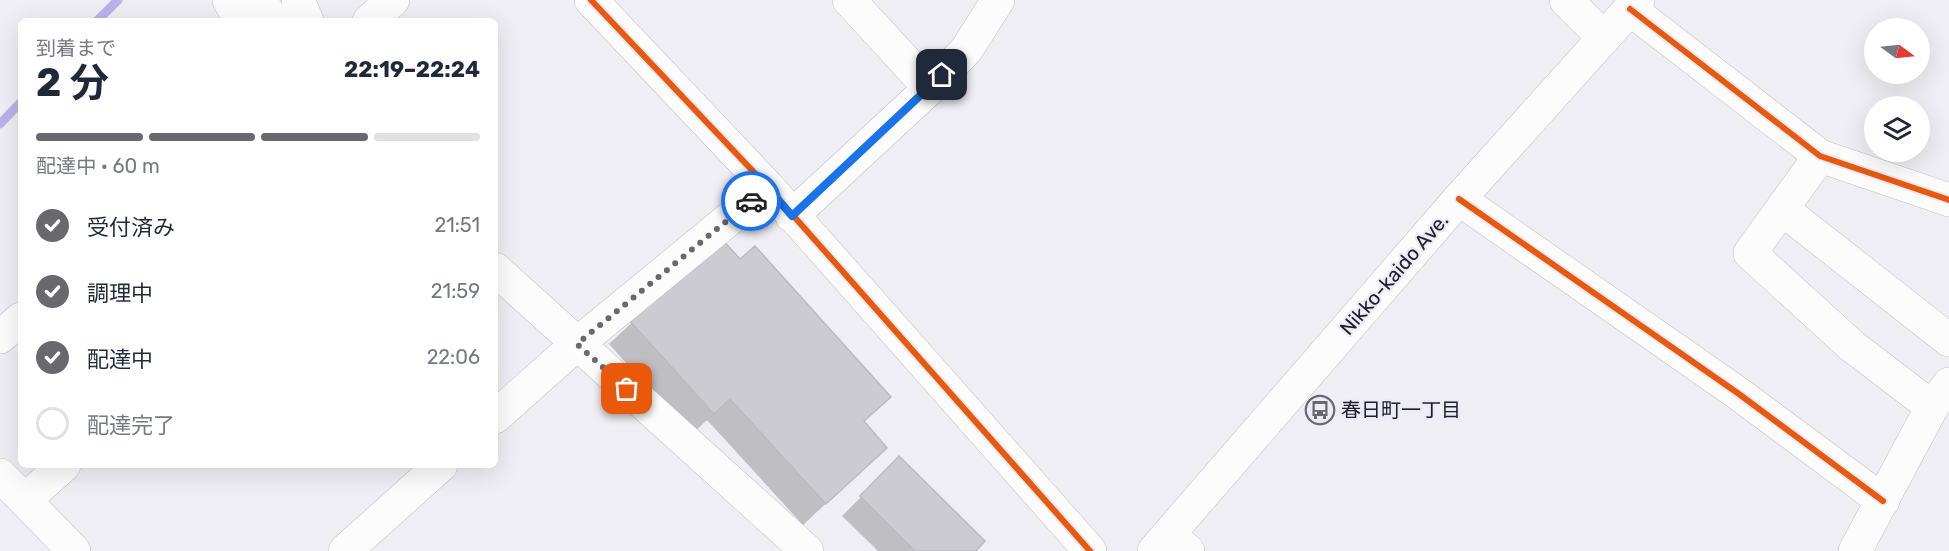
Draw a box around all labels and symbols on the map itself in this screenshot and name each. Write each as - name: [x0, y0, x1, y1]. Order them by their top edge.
- north arrow: [1864, 18, 1930, 84]
- pin: [916, 49, 967, 100]
- courier: [721, 171, 781, 231]
- street label: Nikko-kaido Ave.: [1335, 208, 1453, 340]
- pin: [601, 363, 652, 414]
- bus stop icon: 春日町一丁目: [1304, 394, 1336, 426]
- place label: 春日町一丁目: [1341, 398, 1461, 422]

